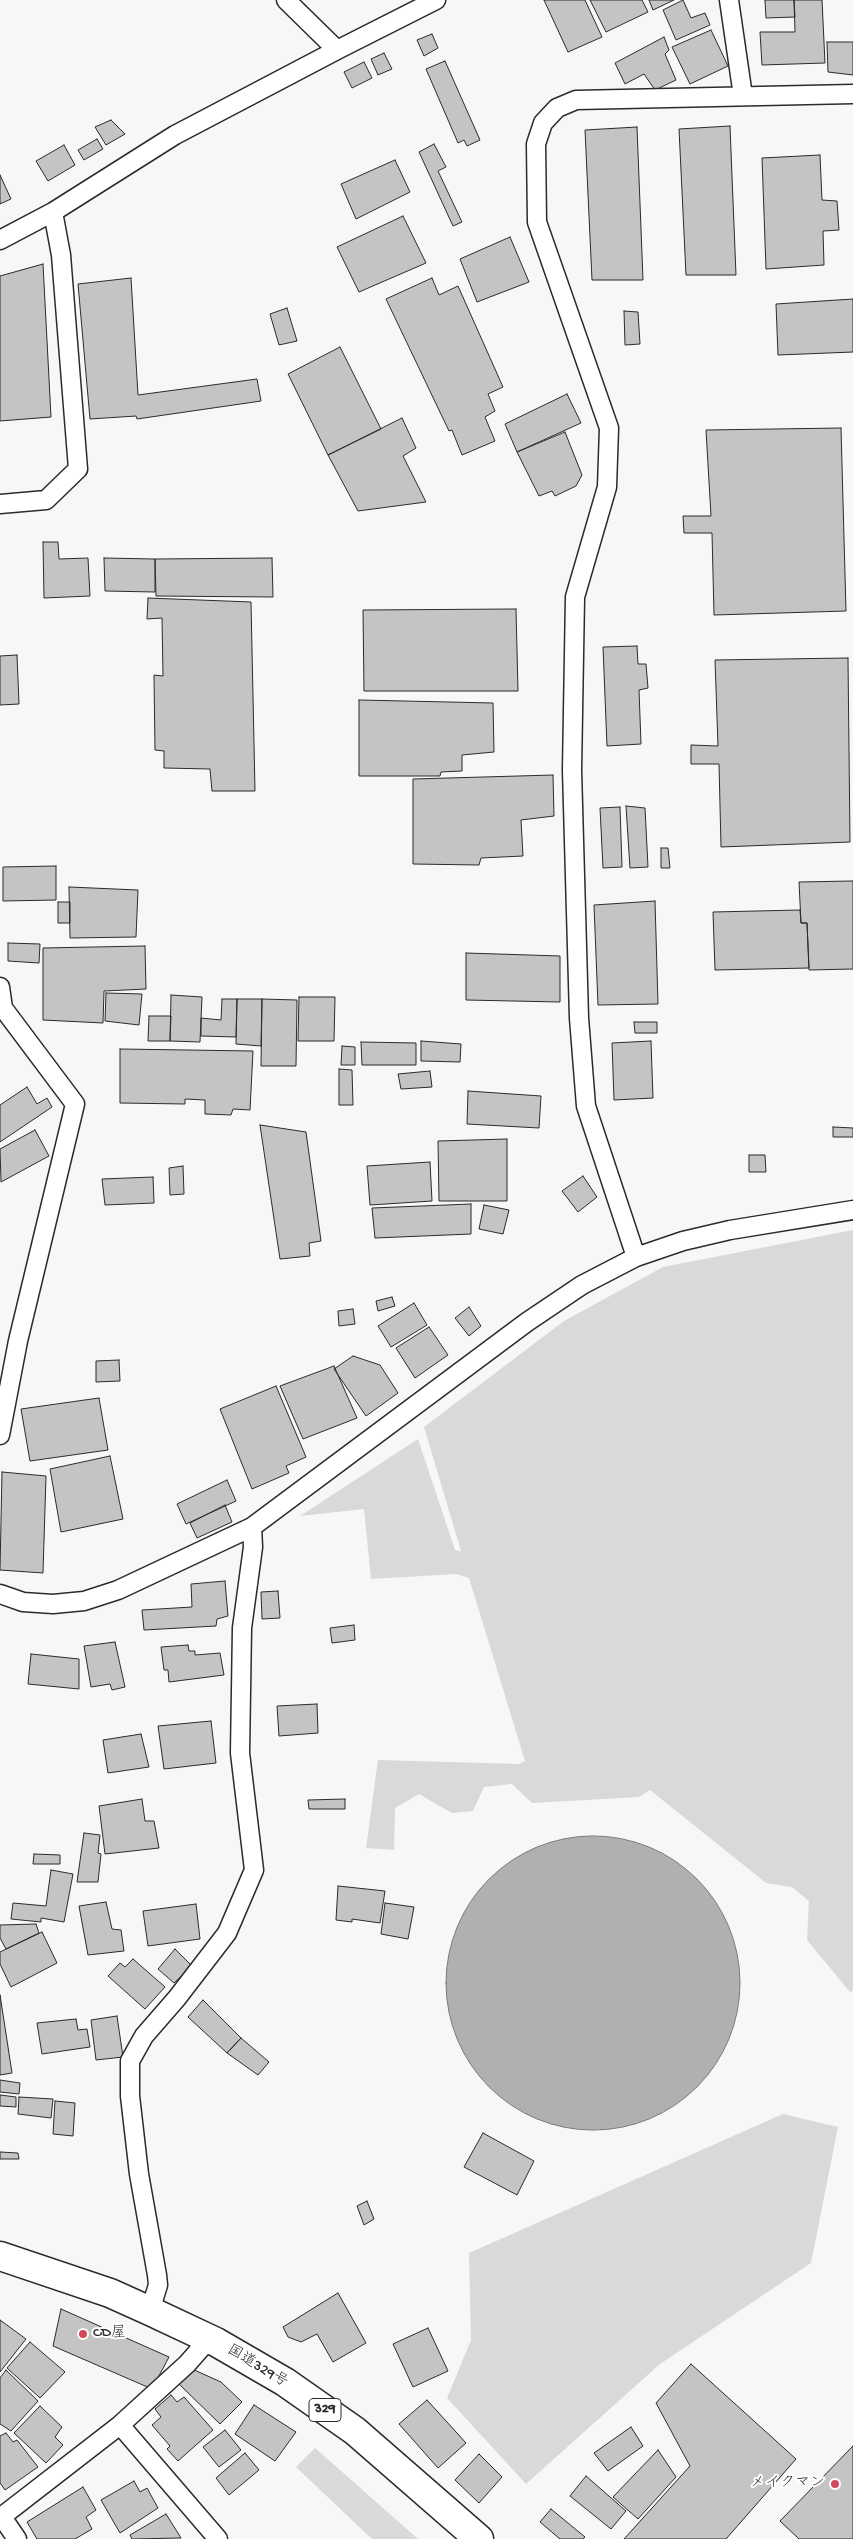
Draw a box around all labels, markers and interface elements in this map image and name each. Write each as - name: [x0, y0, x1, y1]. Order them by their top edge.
- place label: CD屋: [93, 2325, 126, 2343]
- marker: CD屋: [77, 2328, 89, 2340]
- street label: 国道329号: [223, 2342, 291, 2392]
- road number: 329: [309, 2398, 341, 2422]
- place label: メイクマン: [750, 2475, 825, 2493]
- marker: メイクマン: [829, 2478, 841, 2490]

